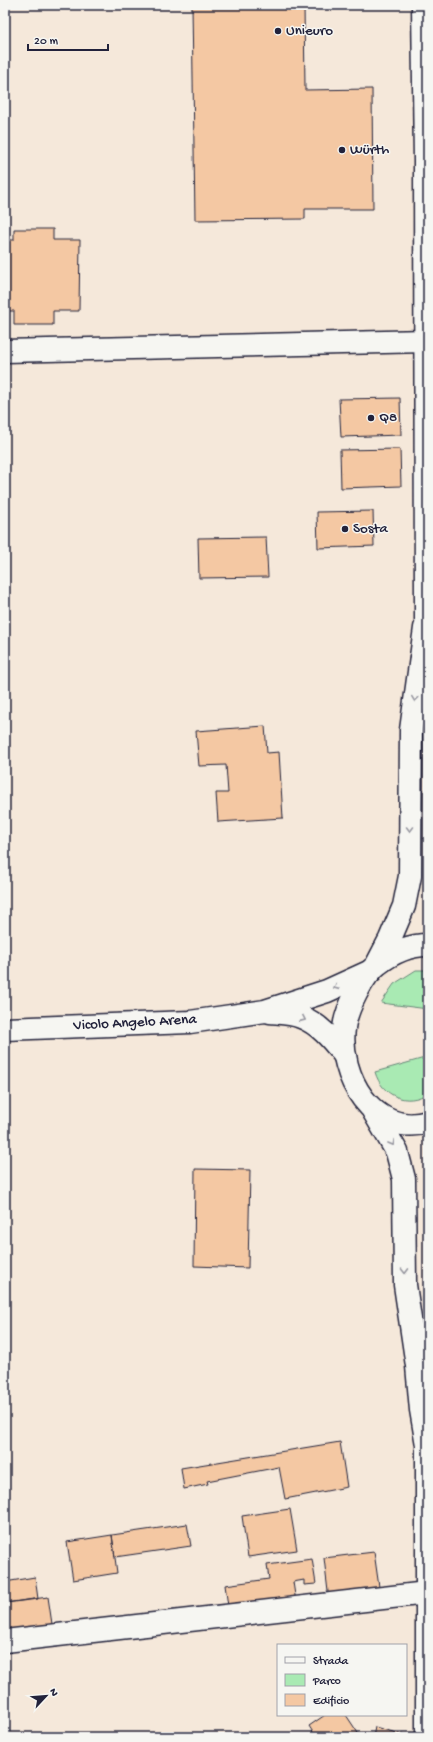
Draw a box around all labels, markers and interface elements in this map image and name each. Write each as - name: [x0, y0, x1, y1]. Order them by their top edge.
- place label: Unieuro: [286, 22, 333, 40]
- scale bar: [28, 26, 108, 52]
- marker: Unieuro: [273, 26, 283, 36]
- text: 20 m: [34, 35, 59, 49]
- place label: Würth: [350, 141, 389, 159]
- marker: Würth: [337, 145, 347, 155]
- place label: Q8: [379, 409, 397, 427]
- marker: Q8: [366, 413, 376, 423]
- place label: Sosta: [353, 520, 388, 538]
- marker: Sosta: [340, 524, 350, 534]
- one-way arrow: [411, 696, 420, 702]
- one-way arrow: [406, 826, 414, 832]
- one-way arrow: [332, 982, 340, 990]
- street label: Vicolo Angelo Arena: [72, 1011, 198, 1035]
- one-way arrow: [299, 1014, 306, 1022]
- one-way arrow: [387, 1139, 394, 1146]
- one-way arrow: [401, 1268, 409, 1274]
- legend: [277, 1644, 407, 1716]
- text: Strada: [313, 1655, 348, 1669]
- text: Parco: [312, 1675, 341, 1689]
- north arrow: [26, 1676, 66, 1716]
- text: N: [46, 1687, 60, 1698]
- text: Edificio: [313, 1695, 349, 1709]

